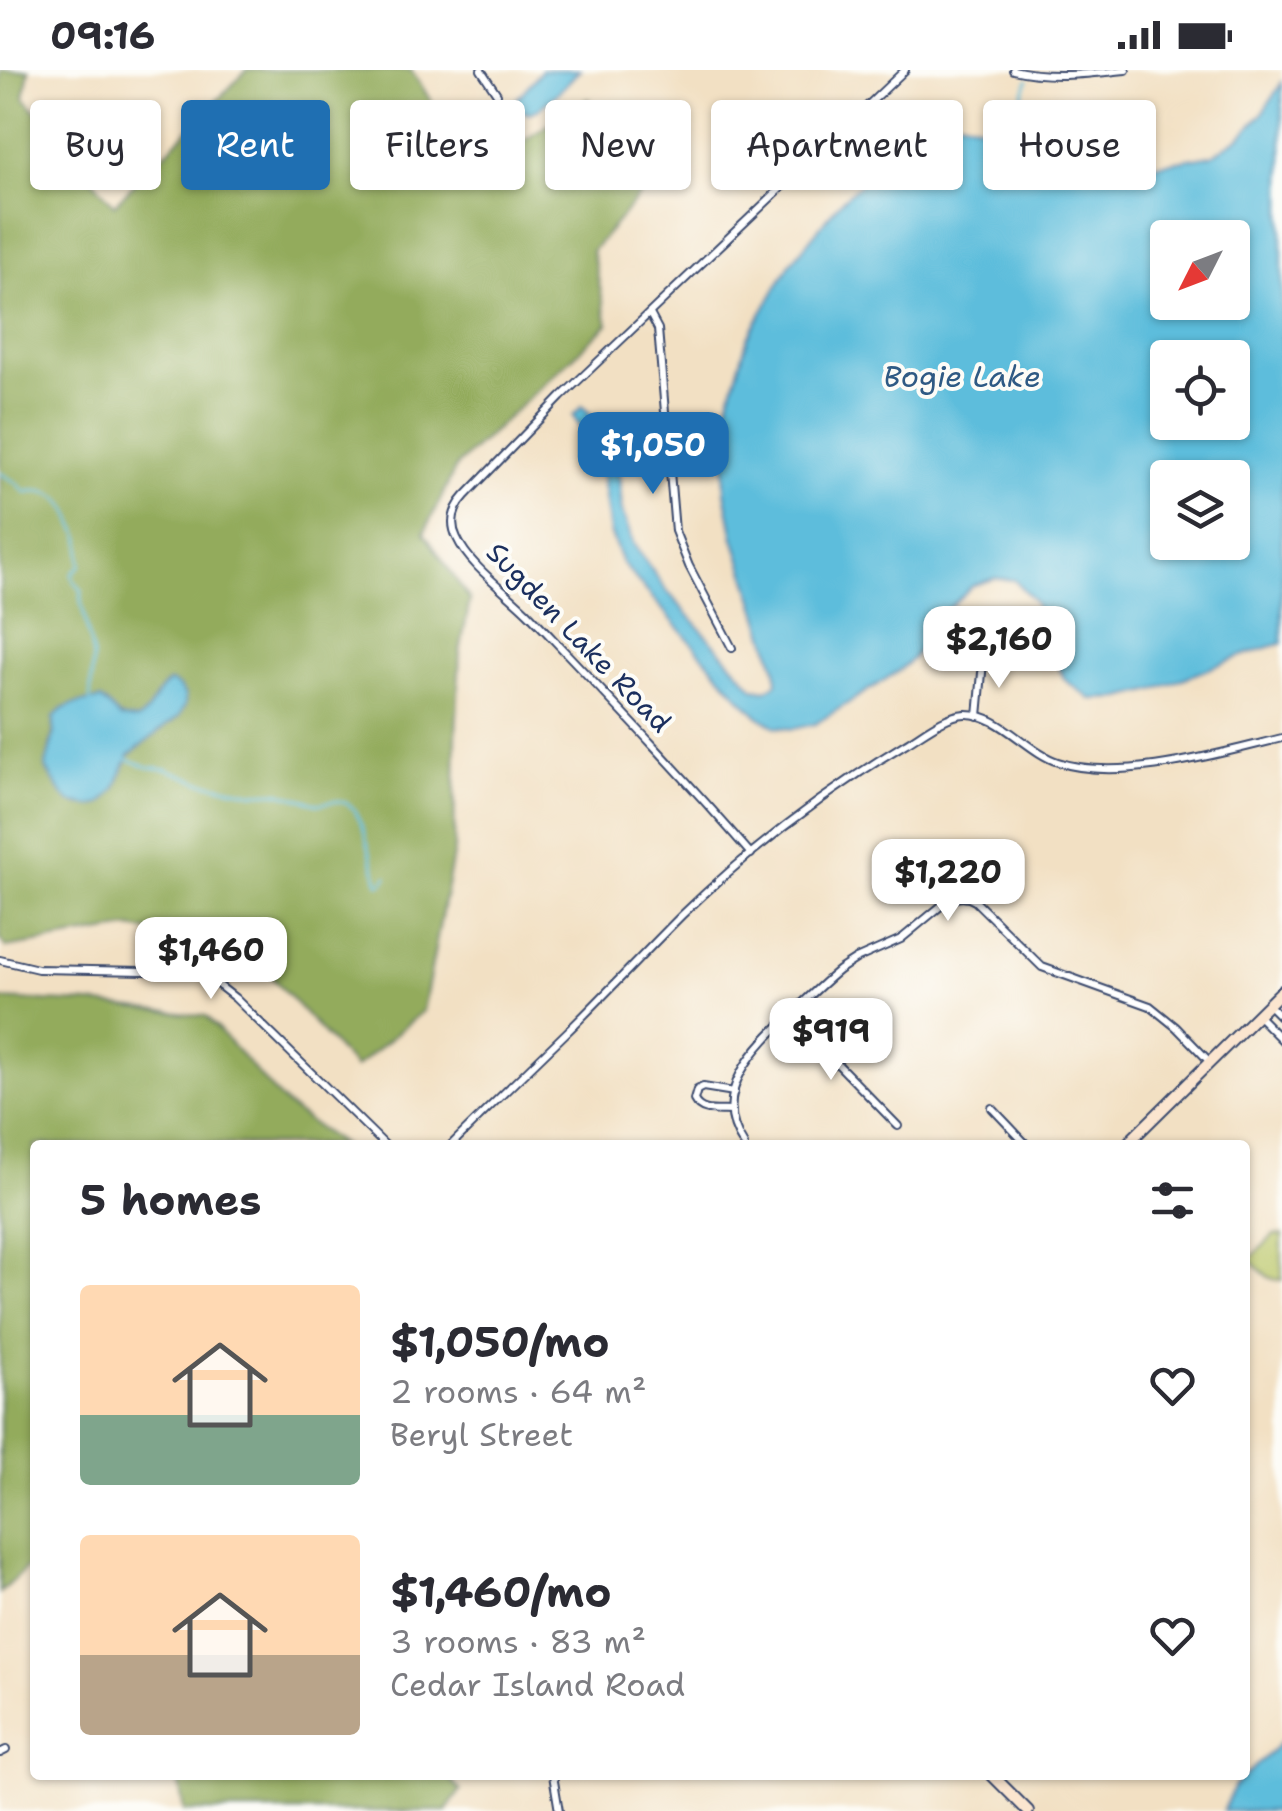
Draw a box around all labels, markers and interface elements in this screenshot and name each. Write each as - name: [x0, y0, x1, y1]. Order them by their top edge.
- text: 09:16: [50, 10, 155, 61]
- chip: Buy: [30, 100, 161, 190]
- chip: Rent: [181, 100, 330, 190]
- chip: Filters: [350, 100, 525, 190]
- chip: New: [545, 100, 691, 190]
- chip: Apartment: [711, 100, 963, 190]
- chip: House: [983, 100, 1156, 190]
- north arrow: [1150, 220, 1250, 320]
- map controls: [1150, 220, 1250, 560]
- button: locate: [1150, 340, 1250, 440]
- water label: Bogie Lake: [883, 356, 1041, 397]
- pin: $1,050: [572, 412, 734, 497]
- text: $1,050: [600, 423, 706, 466]
- button: layers: [1150, 460, 1250, 560]
- street label: Sugden Lake Road: [478, 534, 680, 740]
- pin: $2,160: [918, 606, 1080, 691]
- text: $2,160: [945, 617, 1053, 660]
- pin: $1,220: [867, 839, 1029, 924]
- text: $1,220: [894, 850, 1002, 893]
- pin: $1,460: [130, 917, 292, 1002]
- text: $1,460: [157, 928, 265, 971]
- pin: $919: [772, 998, 890, 1083]
- text: $919: [792, 1009, 870, 1052]
- text: 5 homes: [80, 1172, 261, 1228]
- icon: filters: [1145, 1173, 1200, 1228]
- text: $1,050/mo: [390, 1314, 610, 1370]
- icon: home: [160, 1325, 280, 1445]
- icon: heart: [1145, 1358, 1200, 1413]
- text: 2 rooms · 64 m²: [390, 1370, 646, 1413]
- text: Beryl Street: [390, 1413, 573, 1456]
- text: $1,460/mo: [390, 1564, 611, 1620]
- icon: home: [160, 1575, 280, 1695]
- icon: heart: [1145, 1608, 1200, 1663]
- text: 3 rooms · 83 m²: [390, 1620, 646, 1663]
- text: Cedar Island Road: [390, 1663, 685, 1706]

